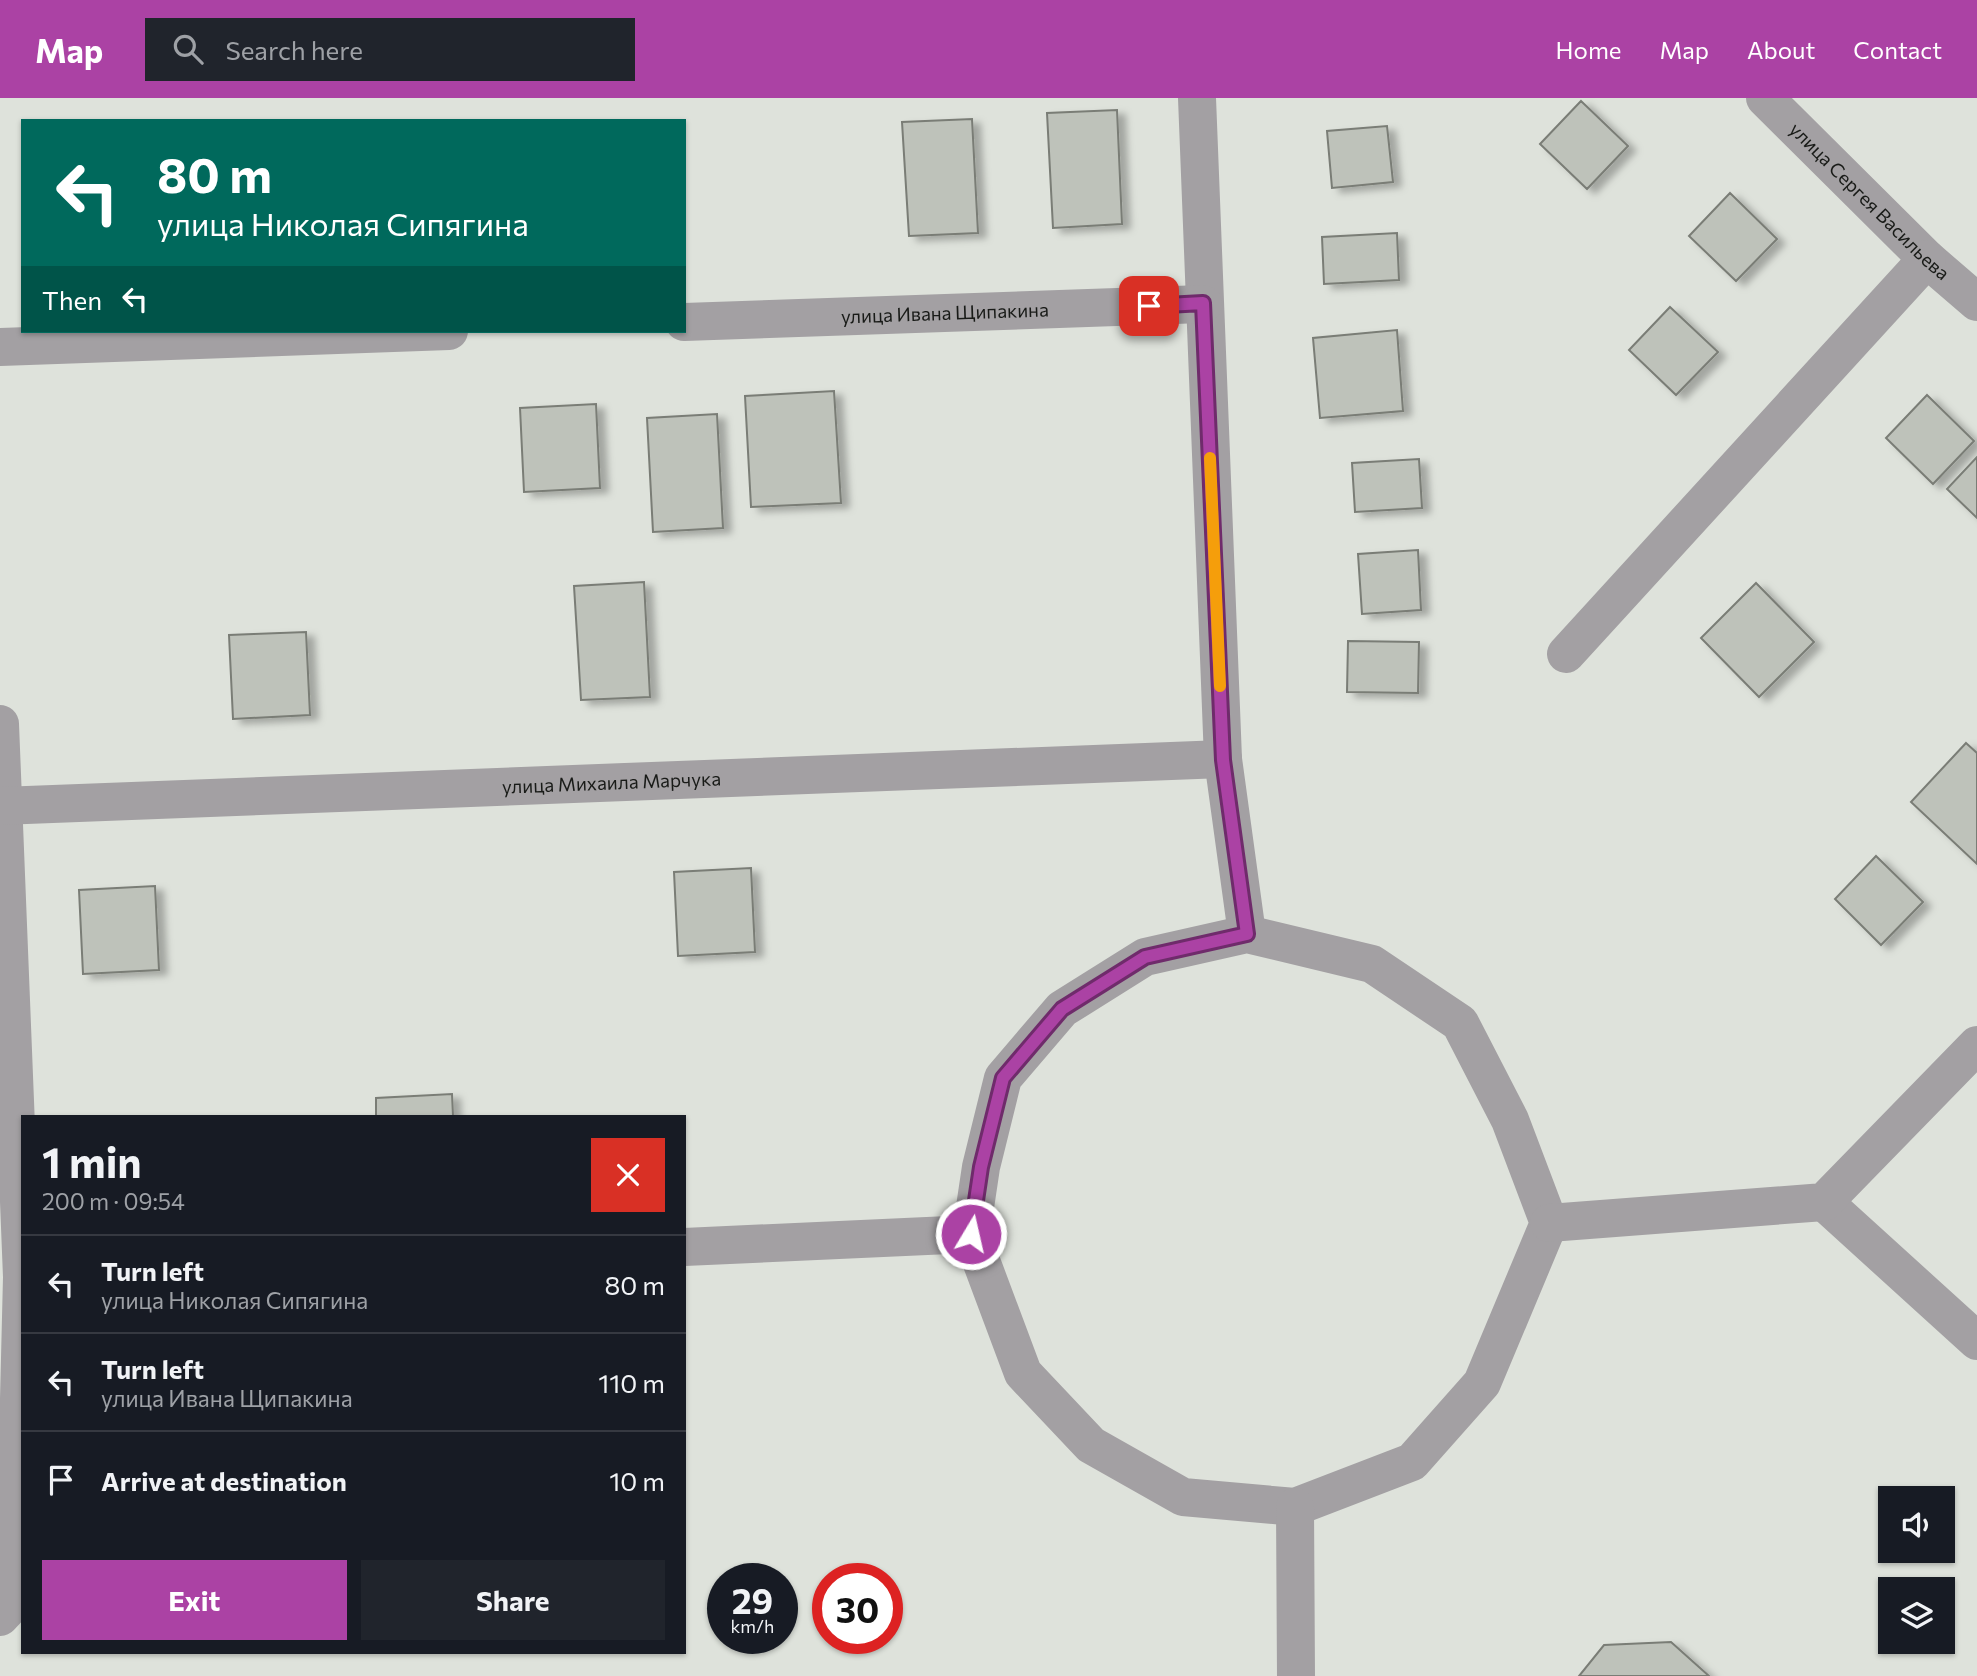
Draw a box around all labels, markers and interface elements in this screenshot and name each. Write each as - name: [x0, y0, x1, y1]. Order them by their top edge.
- search box: [145, 18, 635, 81]
- text: Map: [35, 29, 103, 70]
- icon: search: [169, 30, 207, 68]
- text: Search here: [225, 34, 363, 65]
- text: Home: [1556, 35, 1622, 64]
- text: Map: [1660, 35, 1709, 64]
- text: About: [1747, 35, 1815, 64]
- text: Contact: [1853, 35, 1942, 64]
- street label: улица Сергея Васильева: [1785, 117, 1955, 284]
- text: 80 m: [157, 143, 272, 203]
- icon: left: [42, 147, 133, 238]
- text: улица Николая Сипягина: [157, 203, 529, 243]
- pin: [1119, 276, 1179, 336]
- icon: left: [116, 280, 154, 318]
- text: Then: [42, 284, 102, 315]
- icon: arrive: [1130, 287, 1168, 325]
- street label: улица Ивана Щипакина: [840, 297, 1049, 328]
- street label: улица Михаила Марчука: [502, 766, 721, 798]
- text: 1 min: [42, 1135, 142, 1187]
- button: close: [591, 1138, 665, 1212]
- text: 200 m · 09:54: [42, 1187, 185, 1215]
- position arrow: [934, 1197, 1008, 1271]
- text: Turn left: [101, 1255, 204, 1286]
- icon: left: [42, 1265, 80, 1303]
- text: 80 m: [605, 1269, 665, 1300]
- text: улица Николая Сипягина: [101, 1286, 368, 1314]
- text: Turn left: [101, 1353, 204, 1384]
- icon: left: [42, 1363, 80, 1401]
- text: 110 m: [598, 1367, 665, 1398]
- text: улица Ивана Щипакина: [101, 1384, 353, 1412]
- icon: arrive: [42, 1461, 80, 1499]
- text: Arrive at destination: [101, 1465, 347, 1496]
- text: 10 m: [609, 1465, 665, 1496]
- map controls: [1878, 1486, 1955, 1654]
- button: sound: [1878, 1486, 1955, 1563]
- button: Exit: [42, 1560, 347, 1640]
- button: Share: [361, 1560, 665, 1640]
- speed limit sign: 30: [812, 1563, 903, 1654]
- button: layers: [1878, 1577, 1955, 1654]
- text: 29: [732, 1578, 773, 1621]
- text: km/h: [731, 1615, 774, 1637]

